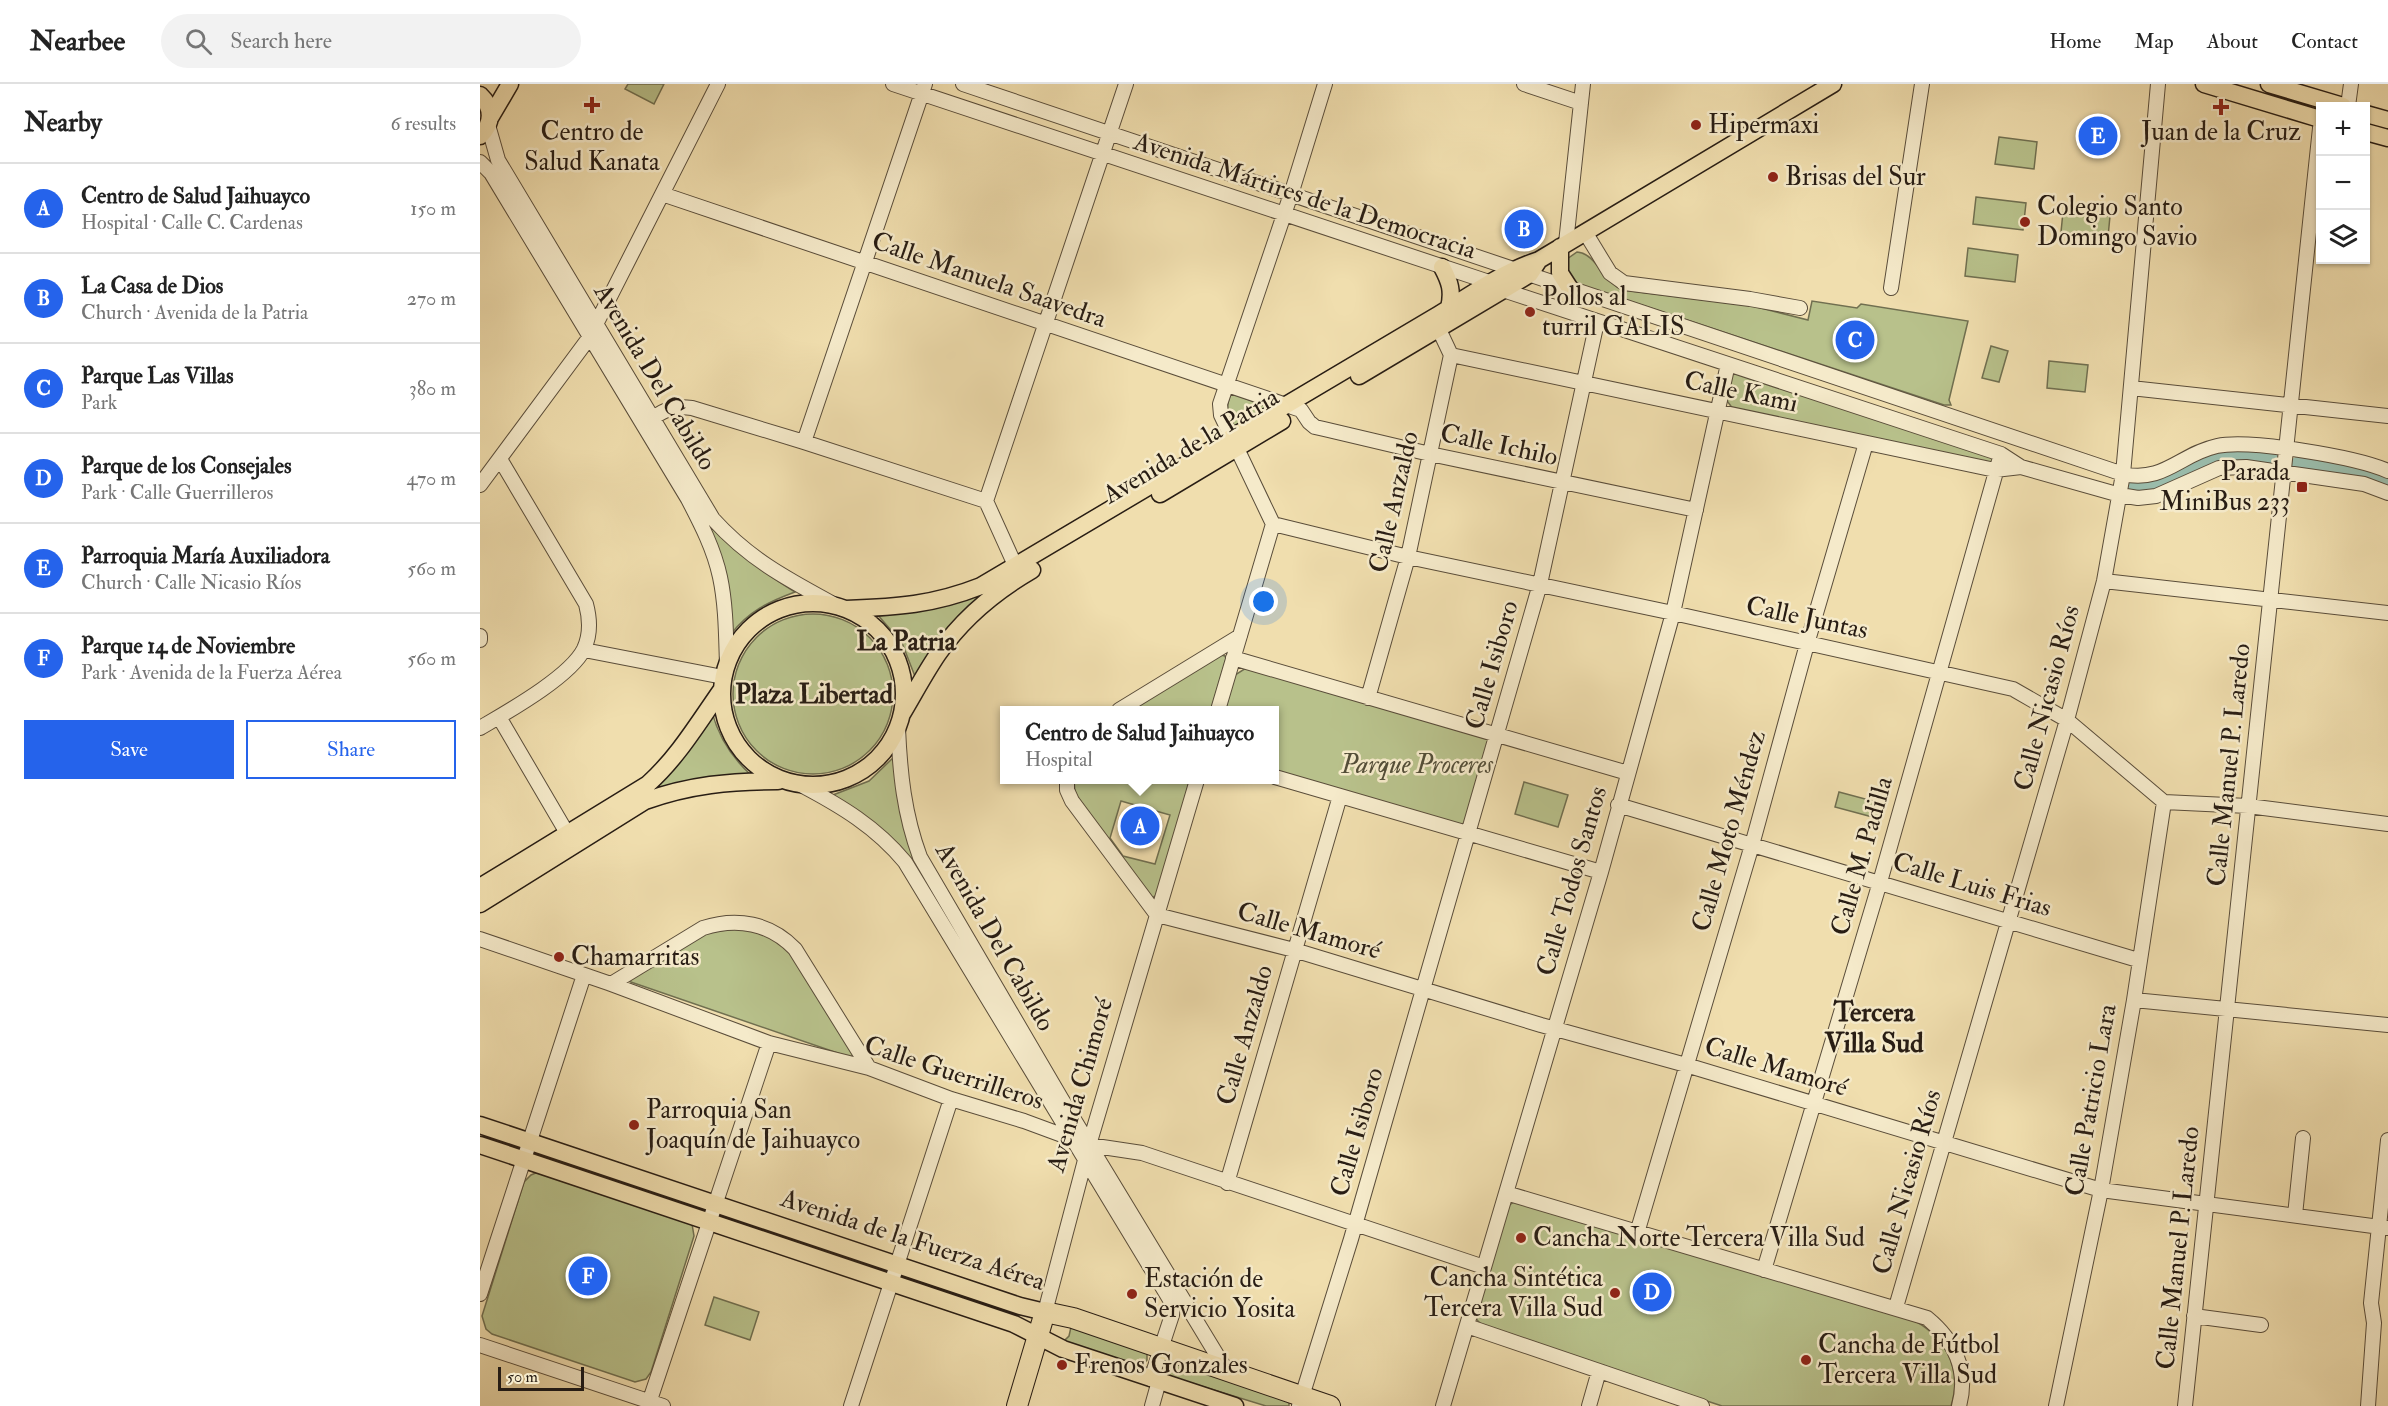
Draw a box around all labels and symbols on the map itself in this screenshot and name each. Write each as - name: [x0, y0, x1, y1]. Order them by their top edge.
- marker: Centro de Salud Kanata: [583, 96, 601, 114]
- marker: Juan de la Cruz: [2214, 100, 2228, 114]
- place label: Hipermaxi: [1708, 109, 1819, 142]
- pin: E: [2078, 113, 2118, 158]
- place label: Centro de Salud Kanata: [524, 116, 660, 178]
- place label: Juan de la Cruz: [2140, 116, 2301, 148]
- marker: Hipermaxi: [1689, 118, 1703, 132]
- street label: Avenida Mártires de la Democracia: [1129, 125, 1480, 267]
- place label: Brisas del Sur: [1785, 161, 1926, 193]
- marker: Brisas del Sur: [1766, 170, 1780, 184]
- place label: Colegio Santo Domingo Savio: [2037, 191, 2197, 253]
- pin: B: [1504, 206, 1544, 252]
- marker: Colegio Santo Domingo Savio: [2018, 215, 2032, 229]
- street label: Calle Manuela Saavedra: [868, 225, 1111, 335]
- street label: Avenida Del Cabildo: [586, 277, 723, 476]
- place label: Pollos al turril GALIS: [1542, 281, 1684, 343]
- marker: Pollos al turril GALIS: [1523, 305, 1537, 319]
- pin: C: [1836, 318, 1874, 362]
- street label: Calle Kami: [1681, 364, 1801, 420]
- street label: Avenida de la Patria: [1096, 381, 1285, 512]
- street label: Calle Ichilo: [1437, 417, 1561, 473]
- street label: Calle Anzaldo: [1362, 428, 1426, 576]
- place label: Parada MiniBus 233: [2160, 456, 2290, 518]
- marker: Parada MiniBus 233: [2295, 480, 2309, 494]
- your location: [1249, 587, 1278, 616]
- street label: Calle Juntas: [1743, 589, 1871, 647]
- street label: Calle Isiboro: [1458, 597, 1526, 733]
- street label: Calle Nicasio Ríos: [2007, 602, 2087, 794]
- district label: La Patria: [856, 625, 957, 658]
- street label: Calle Manuel P. Laredo: [2200, 642, 2258, 888]
- district label: Plaza Libertad: [735, 678, 894, 711]
- street label: Calle Moto Méndez: [1685, 726, 1773, 935]
- park label: Parque Proceres: [1340, 749, 1494, 781]
- street label: Calle M. Padilla: [1824, 773, 1900, 939]
- street label: Calle Todos Santos: [1530, 783, 1614, 979]
- pin: A: [1120, 804, 1160, 848]
- street label: Avenida Del Cabildo: [928, 836, 1062, 1037]
- street label: Calle Luis Frias: [1889, 846, 2055, 924]
- street label: Calle Mamoré: [1233, 895, 1385, 967]
- place label: Chamarritas: [571, 941, 699, 973]
- marker: Chamarritas: [552, 950, 566, 964]
- street label: Calle Anzaldo: [1210, 961, 1280, 1109]
- street label: Avenida Chimoré: [1040, 994, 1120, 1177]
- district label: Tercera Villa Sud: [1824, 996, 1924, 1060]
- street label: Calle Patricio Lara: [2058, 1001, 2124, 1199]
- street label: Calle Guerrilleros: [860, 1029, 1048, 1117]
- street label: Calle Mamoré: [1701, 1030, 1852, 1104]
- street label: Calle Isiboro: [1323, 1064, 1391, 1200]
- street label: Calle Nicasio Ríos: [1865, 1086, 1949, 1278]
- place label: Parroquia San Joaquín de Jaihuayco: [645, 1094, 860, 1156]
- marker: Parroquia San Joaquín de Jaihuayco: [627, 1118, 641, 1132]
- street label: Calle Manuel P. Laredo: [2149, 1125, 2207, 1371]
- street label: Avenida de la Fuerza Aérea: [776, 1182, 1049, 1298]
- place label: Cancha Norte Tercera Villa Sud: [1533, 1222, 1865, 1254]
- marker: Cancha Norte Tercera Villa Sud: [1514, 1231, 1528, 1245]
- pin: F: [568, 1254, 608, 1298]
- place label: Cancha Sintética Tercera Villa Sud: [1424, 1262, 1603, 1324]
- place label: Estación de Servicio Yosita: [1144, 1263, 1295, 1325]
- pin: D: [1632, 1270, 1672, 1314]
- marker: Cancha Sintética Tercera Villa Sud: [1608, 1286, 1622, 1300]
- marker: Estación de Servicio Yosita: [1125, 1287, 1139, 1301]
- place label: Cancha de Fútbol Tercera Villa Sud: [1818, 1329, 2000, 1391]
- place label: Frenos Gonzales: [1074, 1349, 1248, 1381]
- marker: Cancha de Fútbol Tercera Villa Sud: [1799, 1353, 1813, 1367]
- marker: Frenos Gonzales: [1055, 1358, 1069, 1372]
- scale bar: [498, 1364, 584, 1392]

